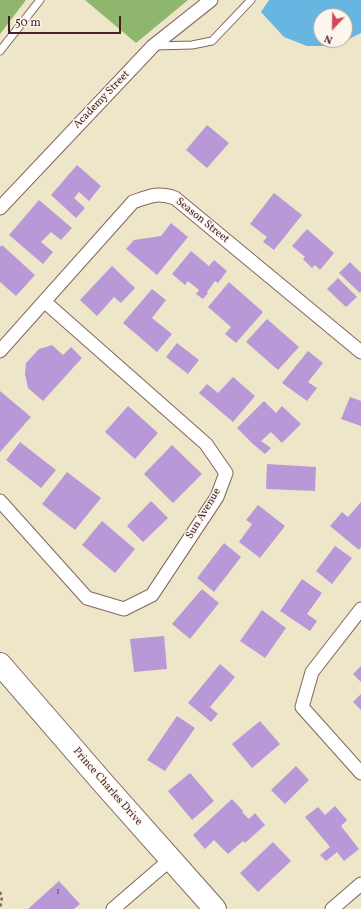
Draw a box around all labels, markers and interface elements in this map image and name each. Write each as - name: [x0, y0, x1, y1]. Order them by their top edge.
- scale bar: [10, 8, 123, 34]
- north arrow: [313, 8, 353, 48]
- text: 50 m: [15, 15, 41, 31]
- text: N: [322, 30, 335, 47]
- street label: Academy Street: [71, 68, 133, 132]
- street label: Season Street: [173, 195, 231, 247]
- street label: Sun Avenue: [184, 486, 224, 542]
- street label: Prince Charles Drive: [69, 745, 145, 829]
- house number: 1: [56, 887, 60, 897]

